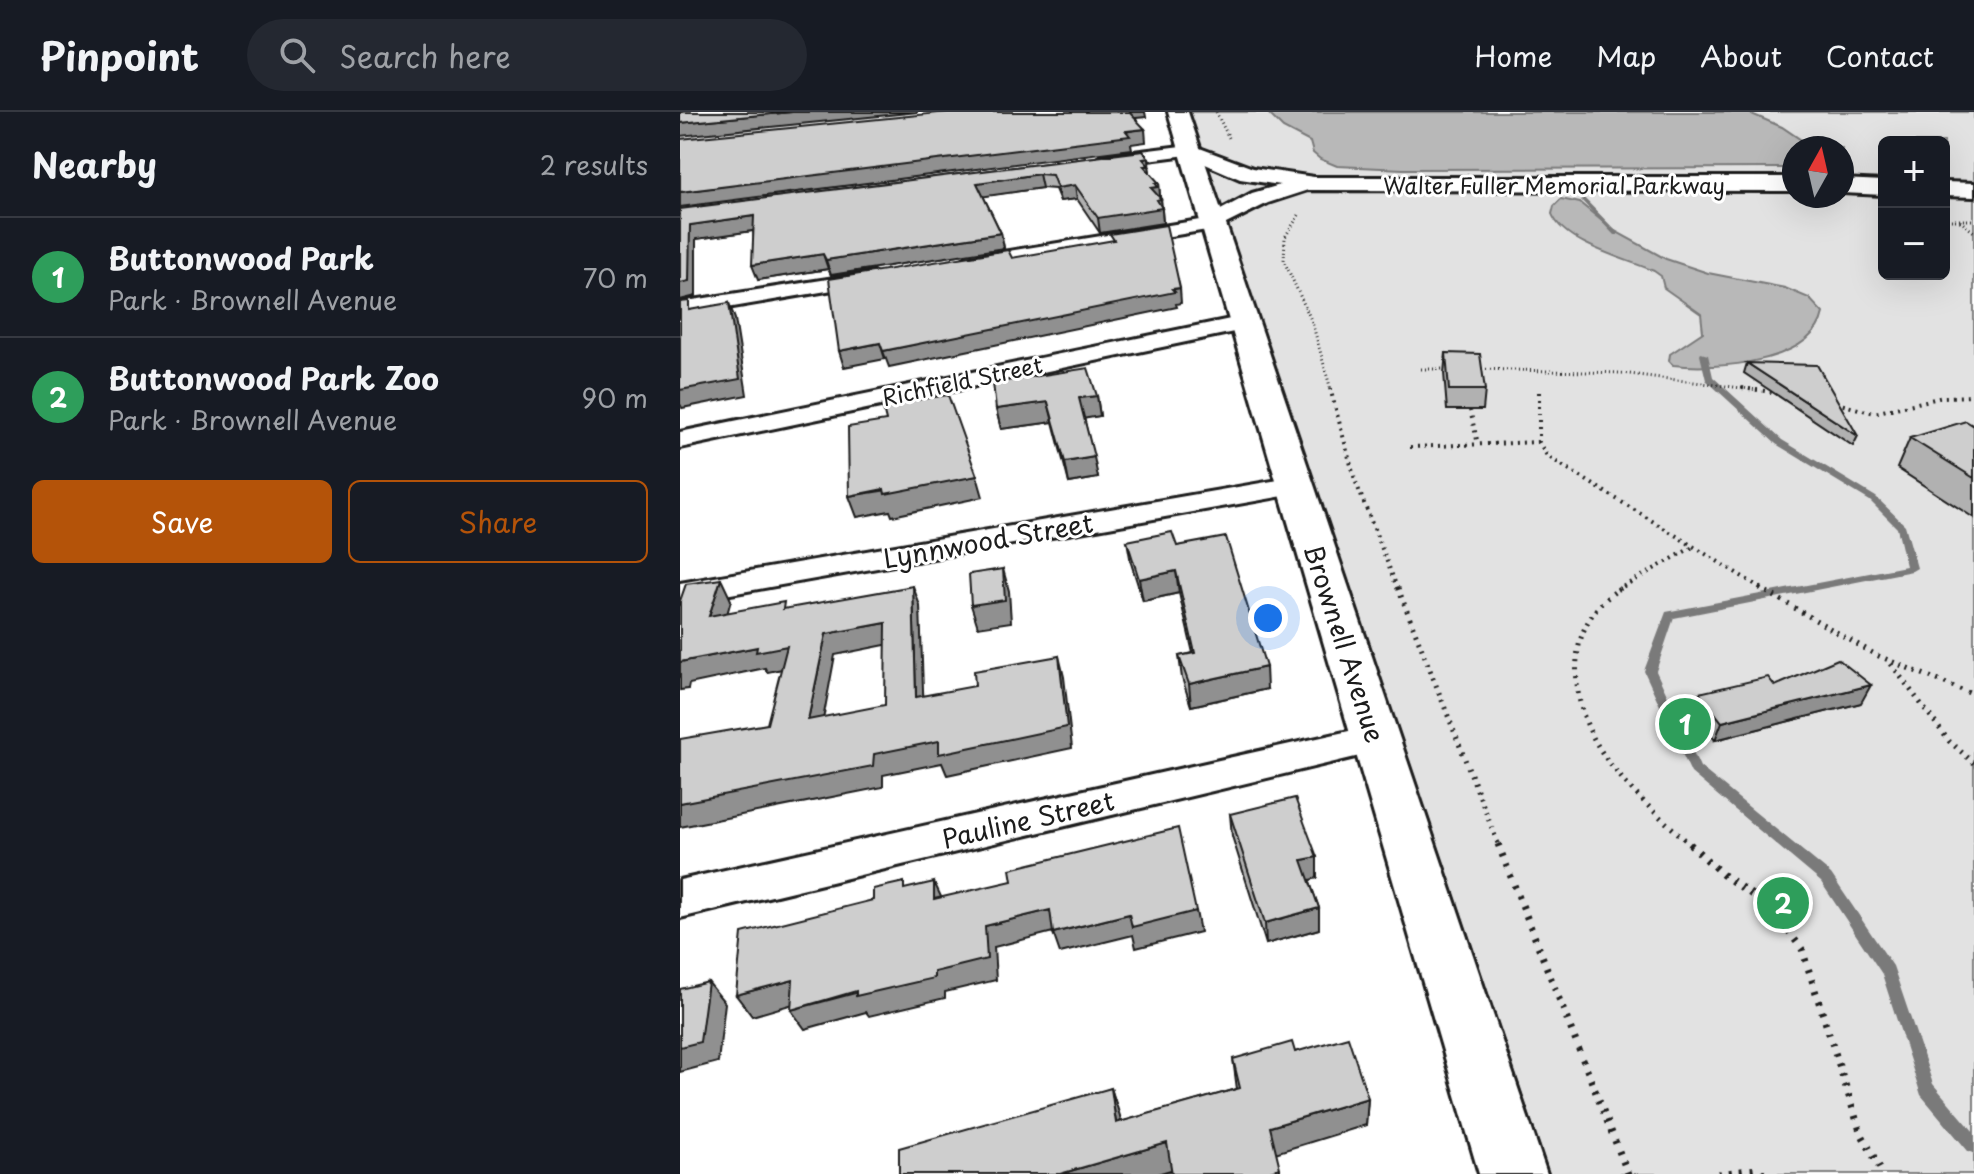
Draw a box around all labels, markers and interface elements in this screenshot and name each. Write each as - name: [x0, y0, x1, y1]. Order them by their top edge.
- search box: [247, 19, 807, 91]
- text: Pinpoint: [40, 27, 199, 84]
- icon: search: [275, 33, 319, 77]
- text: Search here: [339, 33, 511, 78]
- text: Home: [1474, 34, 1552, 77]
- text: Map: [1596, 34, 1656, 77]
- text: About: [1700, 34, 1782, 77]
- text: Contact: [1826, 34, 1934, 77]
- north arrow: [1782, 136, 1854, 208]
- map controls: [1878, 136, 1950, 280]
- button: +: [1878, 136, 1950, 208]
- text: Nearby: [32, 138, 157, 190]
- text: 2 results: [540, 145, 648, 184]
- street label: Walter Fuller Memorial Parkway: [1383, 168, 1725, 201]
- button: −: [1878, 208, 1950, 280]
- text: Buttonwood Park: [108, 235, 374, 280]
- text: 1: [52, 258, 64, 297]
- text: 70 m: [583, 258, 648, 297]
- text: Park · Brownell Avenue: [108, 280, 397, 319]
- street label: Richfield Street: [879, 347, 1045, 413]
- text: Buttonwood Park Zoo: [108, 355, 439, 400]
- text: 2: [49, 378, 67, 417]
- text: 90 m: [581, 378, 648, 417]
- text: Park · Brownell Avenue: [108, 400, 397, 439]
- button: Save: [32, 480, 332, 563]
- button: Share: [348, 480, 648, 563]
- street label: Lynnwood Street: [880, 502, 1096, 578]
- street label: Brownell Avenue: [1295, 539, 1395, 747]
- your location: [1248, 598, 1288, 638]
- pin: 1: [1659, 694, 1711, 754]
- street label: Pauline Street: [938, 780, 1118, 858]
- pin: 2: [1757, 873, 1809, 933]

